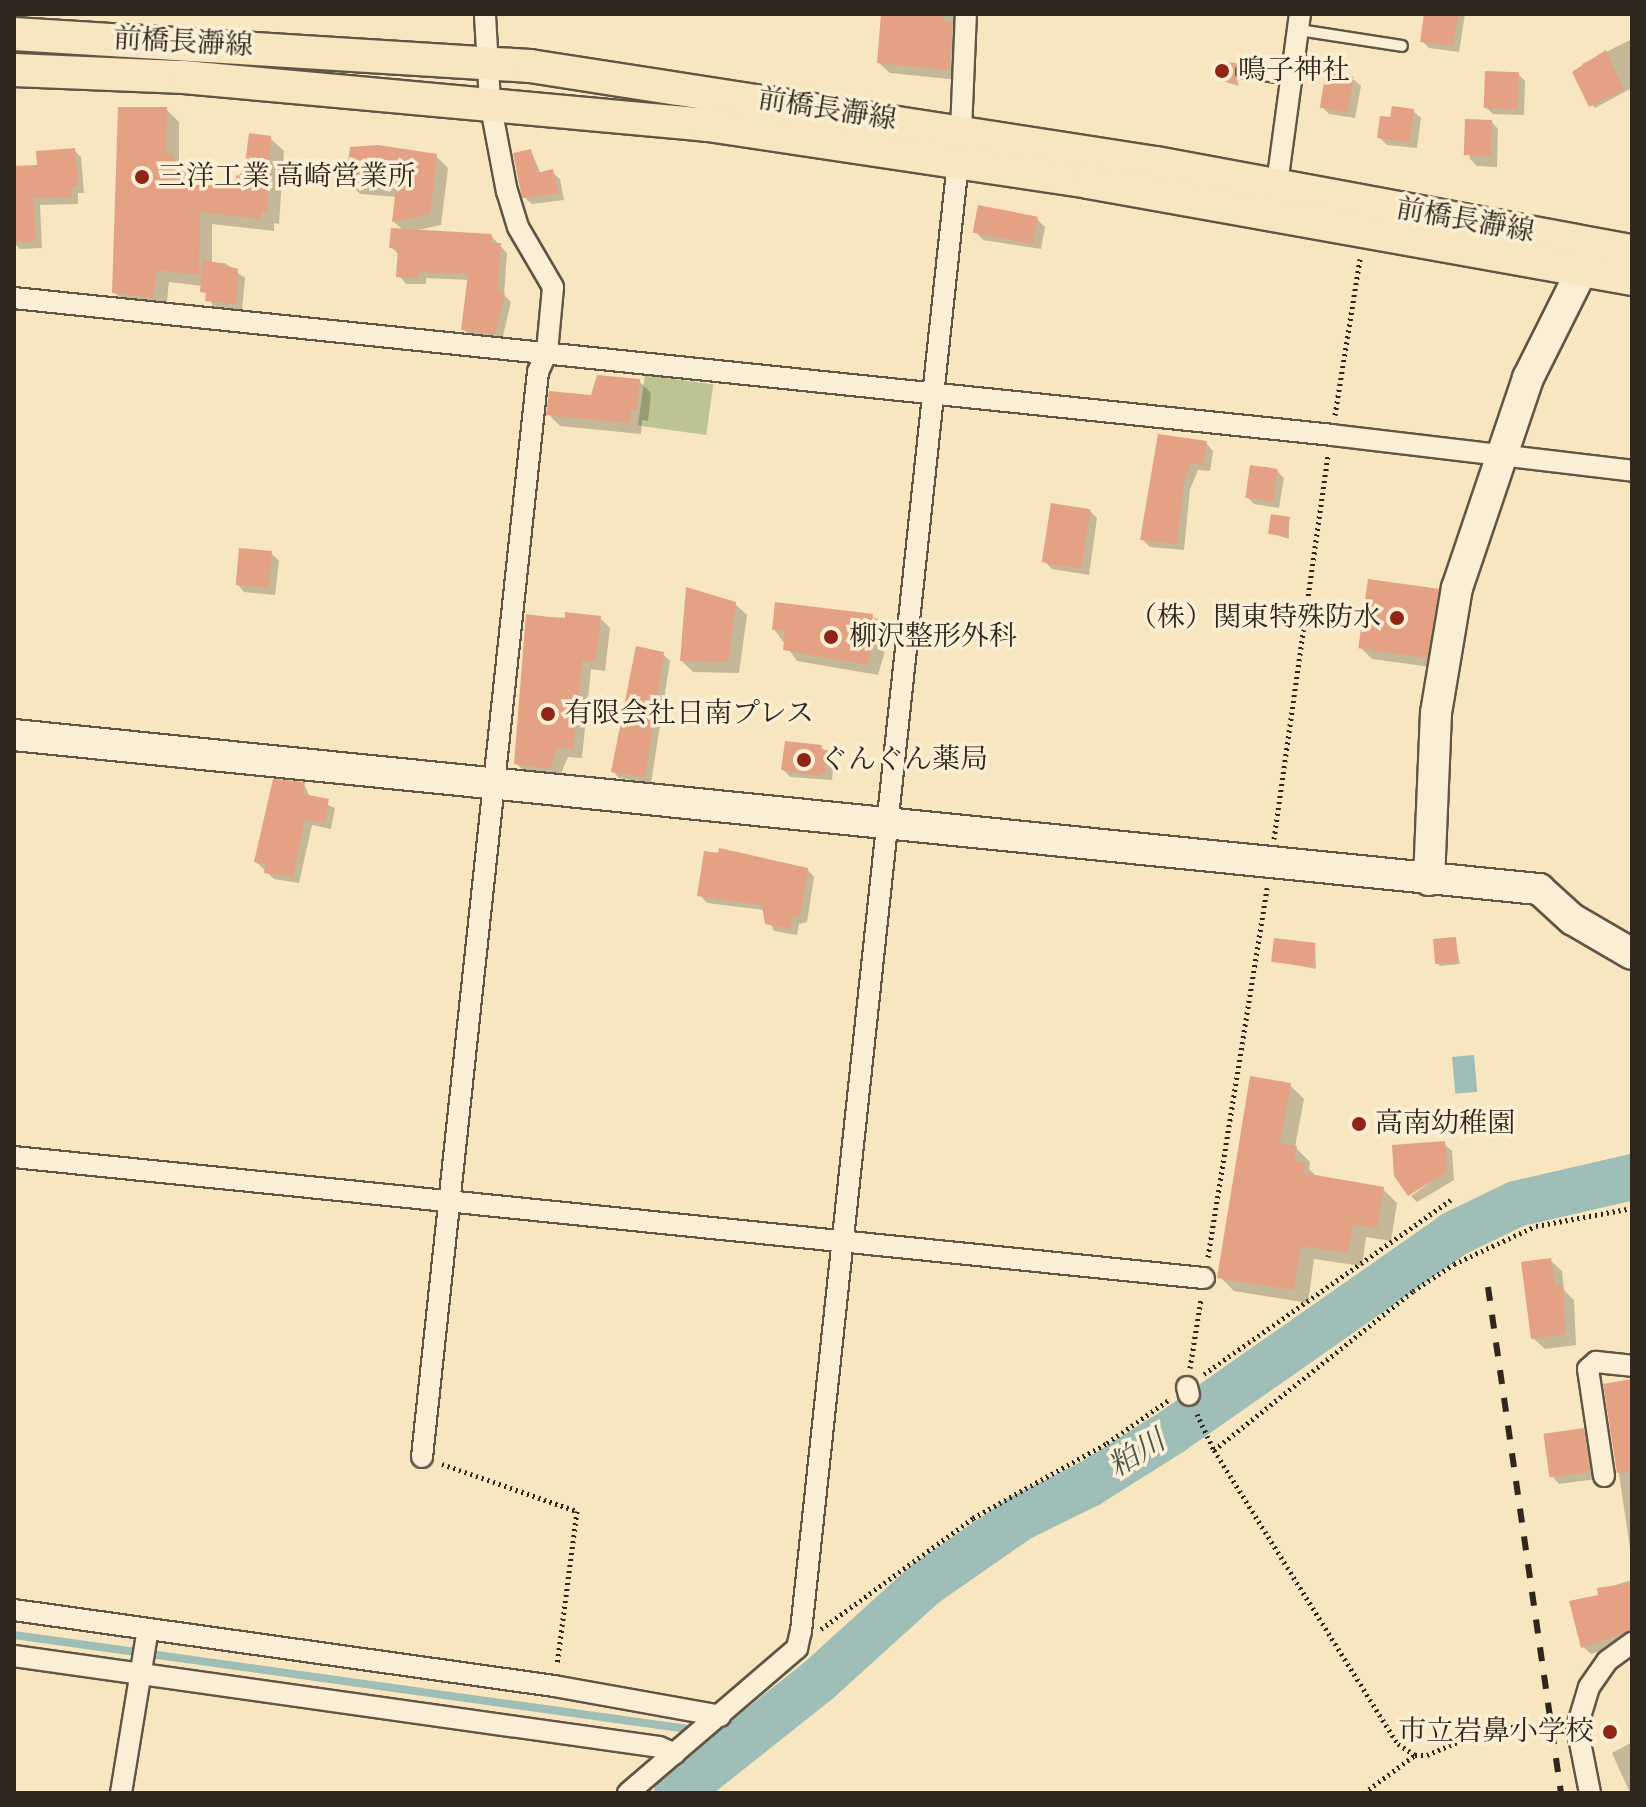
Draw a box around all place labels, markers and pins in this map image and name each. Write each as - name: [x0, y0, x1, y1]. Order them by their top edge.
- place label: 鳴子神社: [1238, 54, 1350, 88]
- marker: 鳴子神社: [1213, 62, 1231, 80]
- place label: 三洋工業 高崎営業所: [158, 160, 416, 194]
- marker: 三洋工業 高崎営業所: [133, 168, 151, 186]
- place label: （株）関東特殊防水: [1129, 601, 1381, 635]
- marker: （株）関東特殊防水: [1388, 609, 1406, 627]
- place label: 柳沢整形外科: [849, 620, 1017, 654]
- marker: 柳沢整形外科: [820, 626, 842, 648]
- place label: 有限会社日南プレス: [564, 697, 816, 731]
- marker: 有限会社日南プレス: [539, 705, 557, 723]
- place label: ぐんぐん薬局: [820, 743, 988, 777]
- marker: ぐんぐん薬局: [795, 751, 813, 769]
- place label: 高南幼稚園: [1375, 1107, 1515, 1141]
- marker: 高南幼稚園: [1350, 1115, 1368, 1133]
- place label: 市立岩鼻小学校: [1398, 1715, 1594, 1749]
- marker: 市立岩鼻小学校: [1601, 1723, 1619, 1741]

